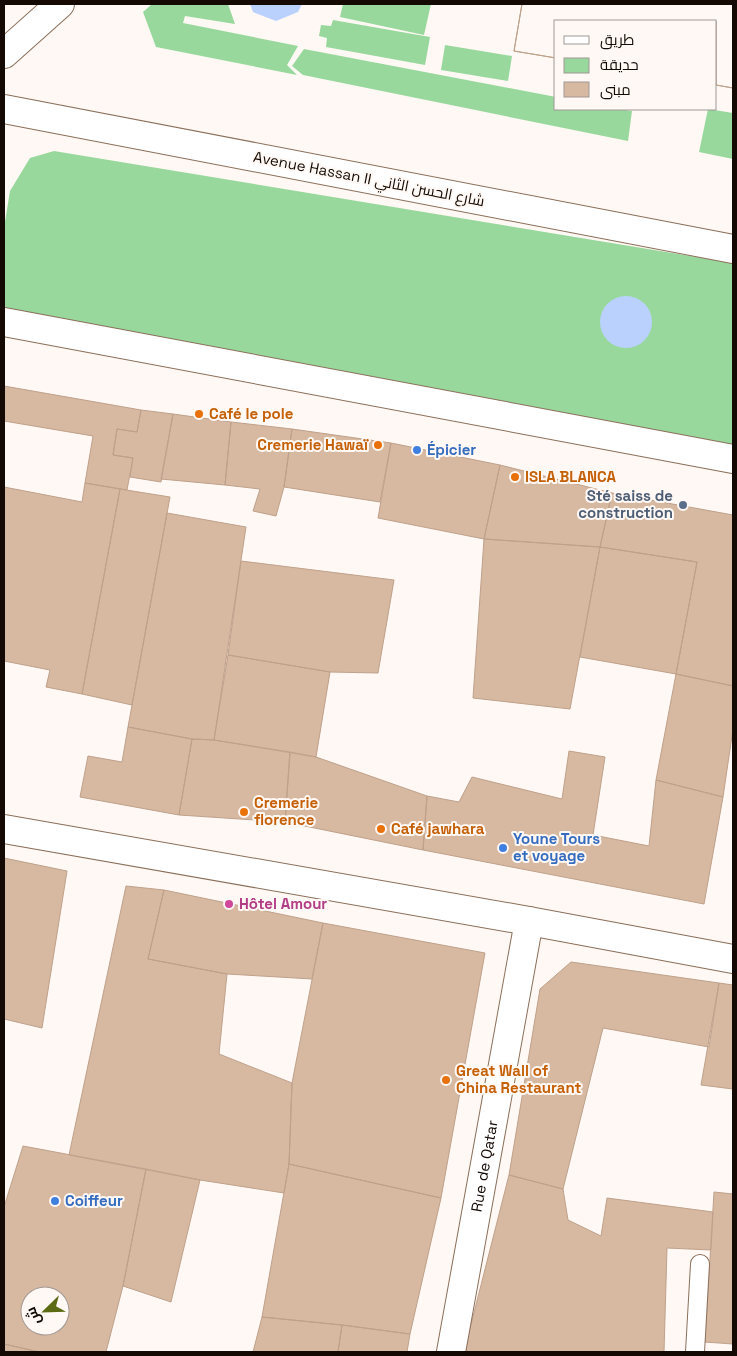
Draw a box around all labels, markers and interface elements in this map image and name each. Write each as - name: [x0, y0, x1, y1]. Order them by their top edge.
- legend: [554, 20, 717, 110]
- text: طريق: [600, 30, 634, 50]
- text: حديقة: [600, 55, 639, 74]
- text: مبنى: [600, 80, 631, 100]
- street label: Avenue Hassan II شارع الحسن الثاني: [251, 147, 486, 213]
- place label: Café le pole: [209, 404, 294, 423]
- marker: Café le pole: [193, 408, 205, 420]
- place label: Cremerie Hawaï: [257, 435, 369, 454]
- marker: Cremerie Hawaï: [372, 439, 384, 451]
- place label: Épicier: [427, 440, 476, 459]
- marker: Épicier: [411, 444, 423, 456]
- place label: ISLA BLANCA: [525, 467, 617, 486]
- marker: ISLA BLANCA: [509, 471, 521, 483]
- place label: Sté saiss de construction: [578, 486, 673, 522]
- marker: Sté saiss de construction: [677, 499, 689, 511]
- place label: Cremerie florence: [254, 793, 318, 829]
- marker: Cremerie florence: [238, 806, 250, 818]
- place label: Café jawhara: [391, 819, 485, 838]
- marker: Café jawhara: [375, 823, 387, 835]
- place label: Youne Tours et voyage: [513, 829, 600, 865]
- marker: Youne Tours et voyage: [497, 842, 509, 854]
- place label: Hôtel Amour: [239, 894, 327, 913]
- marker: Hôtel Amour: [223, 898, 235, 910]
- place label: Great Wall of China Restaurant: [456, 1061, 581, 1097]
- marker: Great Wall of China Restaurant: [440, 1074, 452, 1086]
- street label: Rue de Qatar: [467, 1118, 502, 1213]
- place label: Coiffeur: [65, 1191, 123, 1210]
- marker: Coiffeur: [49, 1195, 61, 1207]
- north arrow: [20, 1286, 70, 1336]
- text: ش: [21, 1304, 45, 1328]

